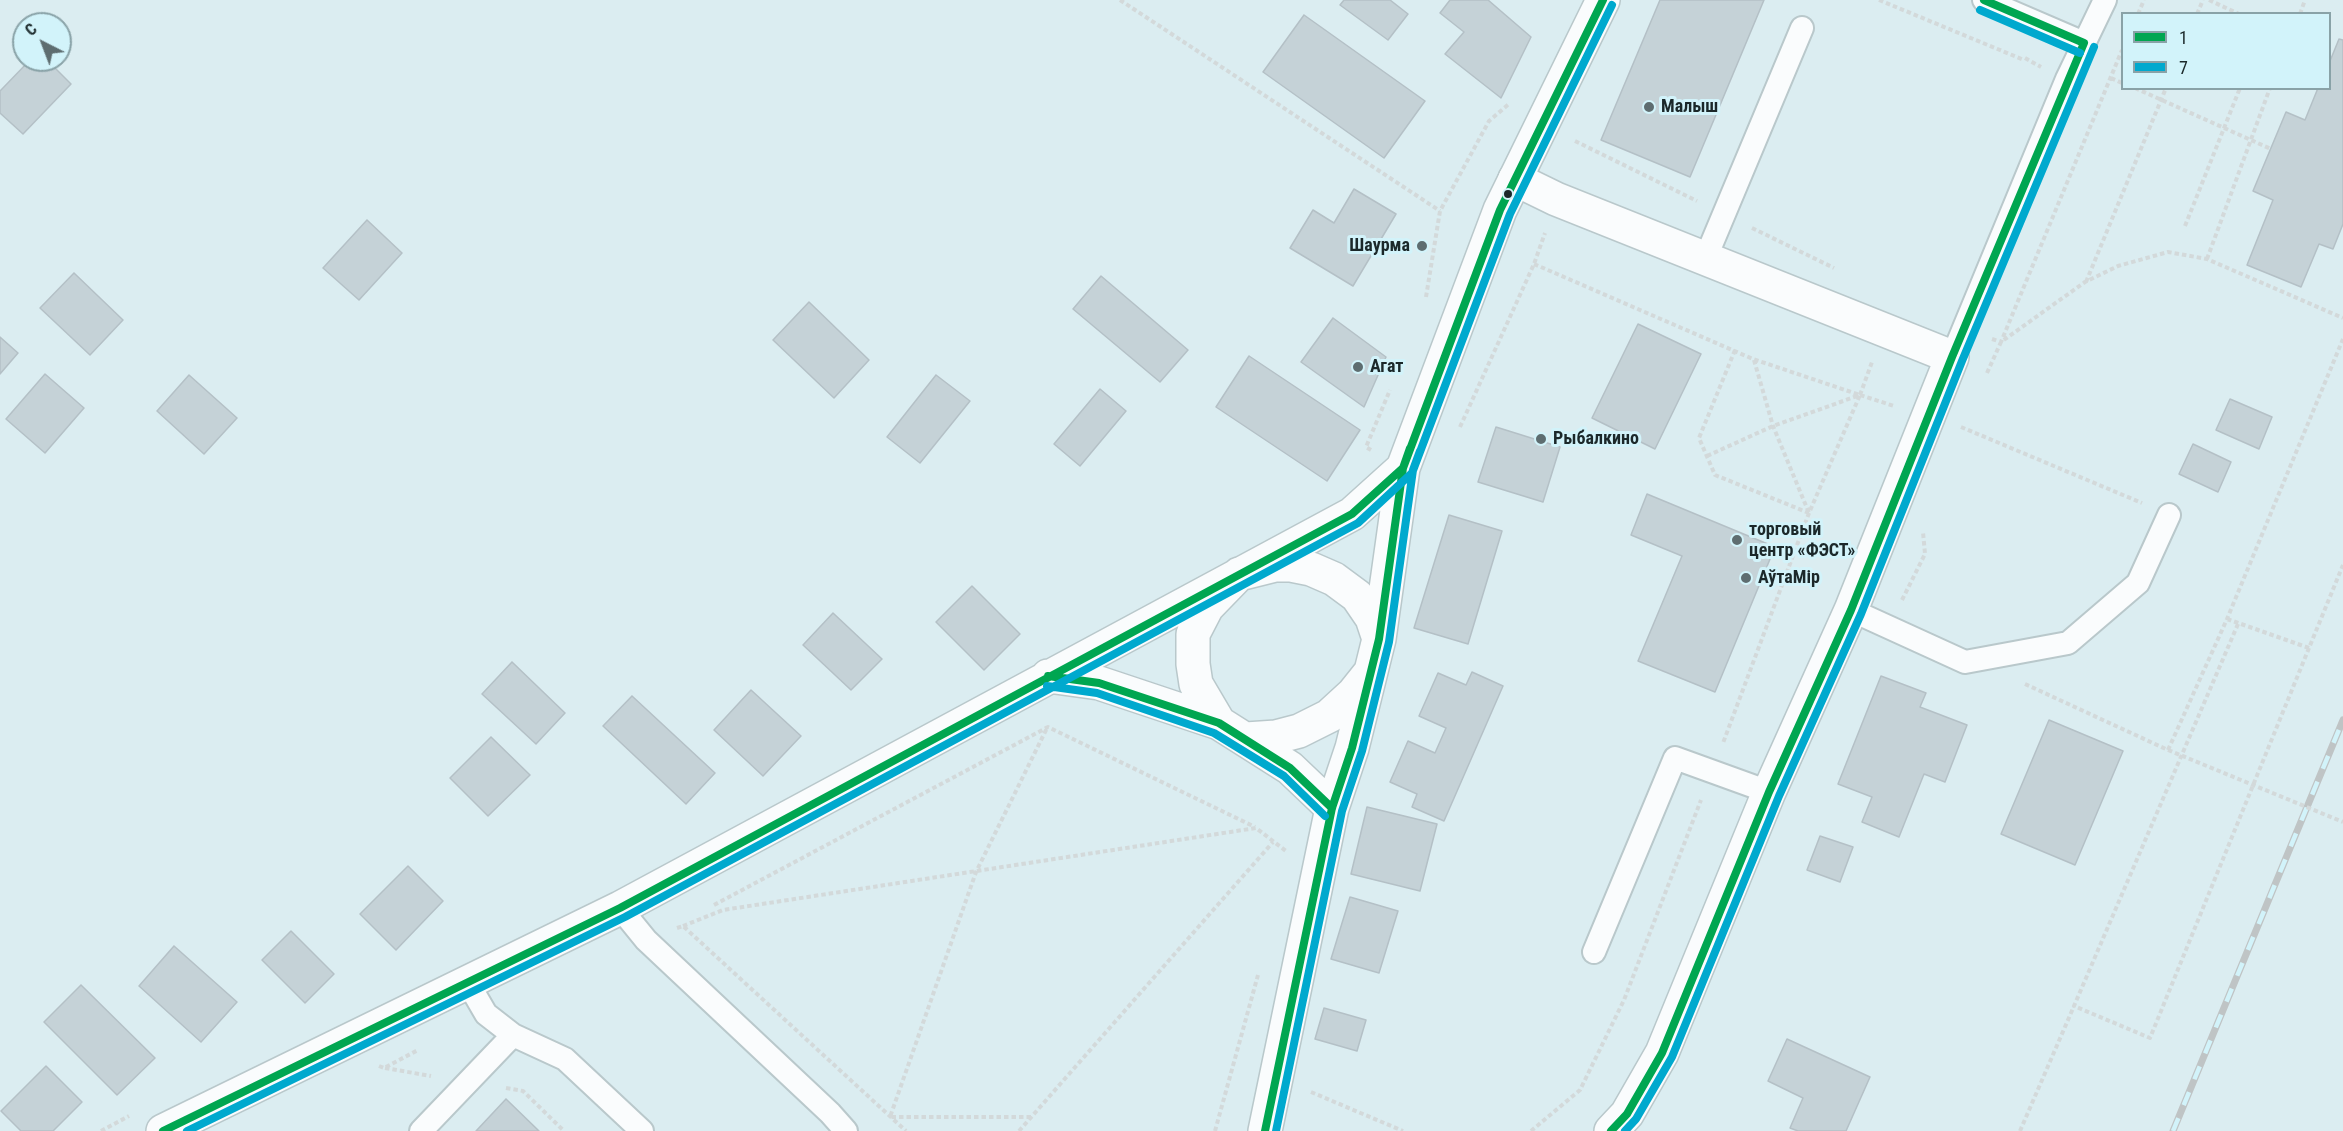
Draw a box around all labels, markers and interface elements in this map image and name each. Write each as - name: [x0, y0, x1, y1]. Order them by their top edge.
- north arrow: [12, 12, 72, 72]
- legend: [2121, 12, 2331, 90]
- text: С: [21, 20, 41, 40]
- text: 1: [2179, 27, 2188, 48]
- text: 7: [2179, 57, 2188, 78]
- place label: Малыш: [1661, 96, 1718, 118]
- marker: Малыш: [1642, 100, 1656, 114]
- unlabelled marker: [1502, 188, 1514, 200]
- place label: Шаурма: [1349, 235, 1410, 257]
- marker: Шаурма: [1415, 239, 1429, 253]
- place label: Агат: [1370, 356, 1404, 378]
- marker: Агат: [1351, 360, 1365, 374]
- place label: Рыбалкино: [1553, 428, 1639, 450]
- marker: Рыбалкино: [1534, 432, 1548, 446]
- place label: торговый центр «ФЭСТ»: [1749, 519, 1855, 562]
- marker: торговый центр «ФЭСТ»: [1730, 533, 1744, 547]
- place label: АўтаМір: [1758, 567, 1820, 589]
- marker: АўтаМір: [1739, 571, 1753, 585]

